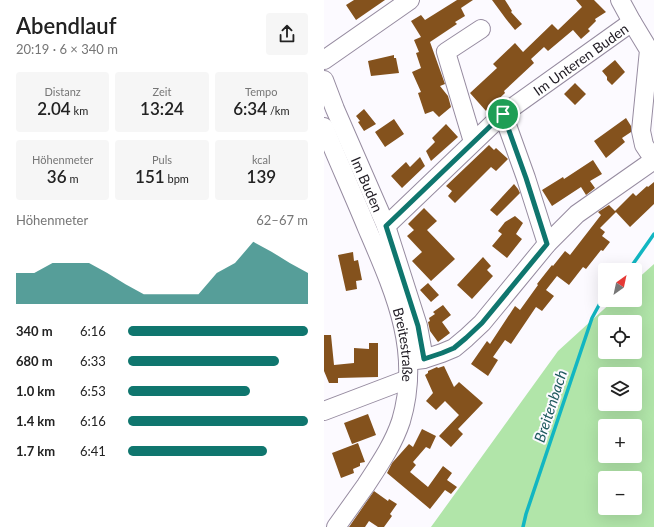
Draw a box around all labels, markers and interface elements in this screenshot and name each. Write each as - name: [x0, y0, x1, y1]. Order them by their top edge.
- text: Abendlauf: [16, 12, 116, 39]
- button: share: [266, 13, 308, 55]
- street label: Im Unteren Buden: [530, 19, 631, 98]
- text: 20:19 · 6 × 340 m: [16, 41, 118, 57]
- text: Distanz: [45, 85, 81, 98]
- text: Zeit: [153, 85, 171, 98]
- text: Tempo: [245, 85, 278, 98]
- pin: [486, 97, 520, 131]
- text: 2.04: [37, 98, 71, 119]
- text: 13:24: [140, 98, 184, 119]
- text: 6:34: [233, 98, 267, 119]
- icon: arrive: [492, 103, 514, 125]
- text: km: [71, 104, 88, 117]
- text: /km: [267, 104, 290, 117]
- text: Höhenmeter: [32, 153, 93, 166]
- text: Puls: [152, 153, 172, 166]
- text: kcal: [252, 153, 271, 166]
- street label: Im Buden: [348, 154, 387, 214]
- text: 36: [47, 166, 67, 187]
- text: 151: [135, 166, 165, 187]
- text: 139: [247, 166, 276, 187]
- text: m: [67, 172, 78, 185]
- text: bpm: [165, 172, 189, 185]
- text: Höhenmeter: [16, 212, 88, 228]
- text: 62–67 m: [256, 212, 308, 228]
- north arrow: [598, 263, 642, 307]
- map controls: [598, 263, 642, 515]
- street label: Breitestraße: [390, 305, 417, 382]
- button: locate: [598, 315, 642, 359]
- text: 340 m: [16, 323, 53, 339]
- text: 6:16: [80, 323, 106, 339]
- text: 680 m: [16, 353, 53, 369]
- text: 6:33: [80, 353, 106, 369]
- button: layers: [598, 367, 642, 411]
- water label: Breitenbach: [530, 368, 570, 444]
- text: 1.0 km: [16, 383, 55, 399]
- text: 6:53: [80, 383, 106, 399]
- text: 1.4 km: [16, 413, 55, 429]
- text: 6:16: [80, 413, 106, 429]
- button: +: [598, 419, 642, 463]
- text: 1.7 km: [16, 443, 55, 459]
- text: 6:41: [80, 443, 106, 459]
- button: −: [598, 471, 642, 515]

